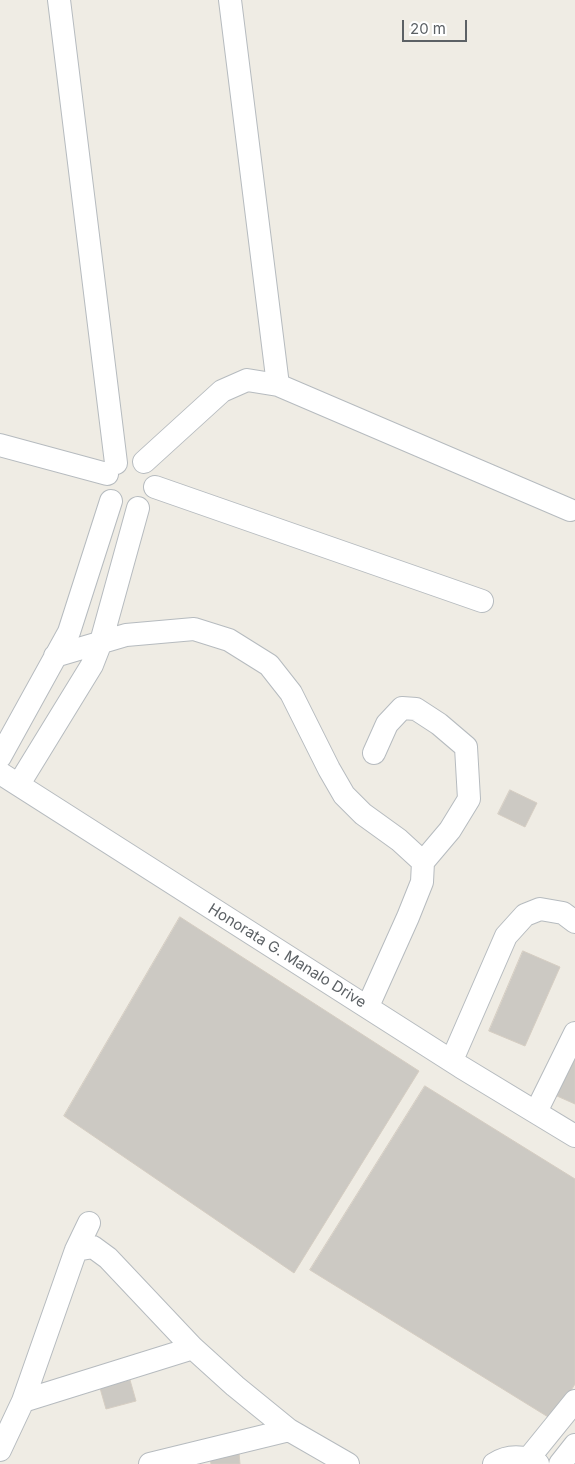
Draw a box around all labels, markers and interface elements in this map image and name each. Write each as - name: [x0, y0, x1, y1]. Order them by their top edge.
- scale bar: [405, 10, 470, 42]
- text: 20 m: [410, 19, 446, 38]
- street label: Honorata G. Manalo Drive: [205, 900, 369, 1012]

